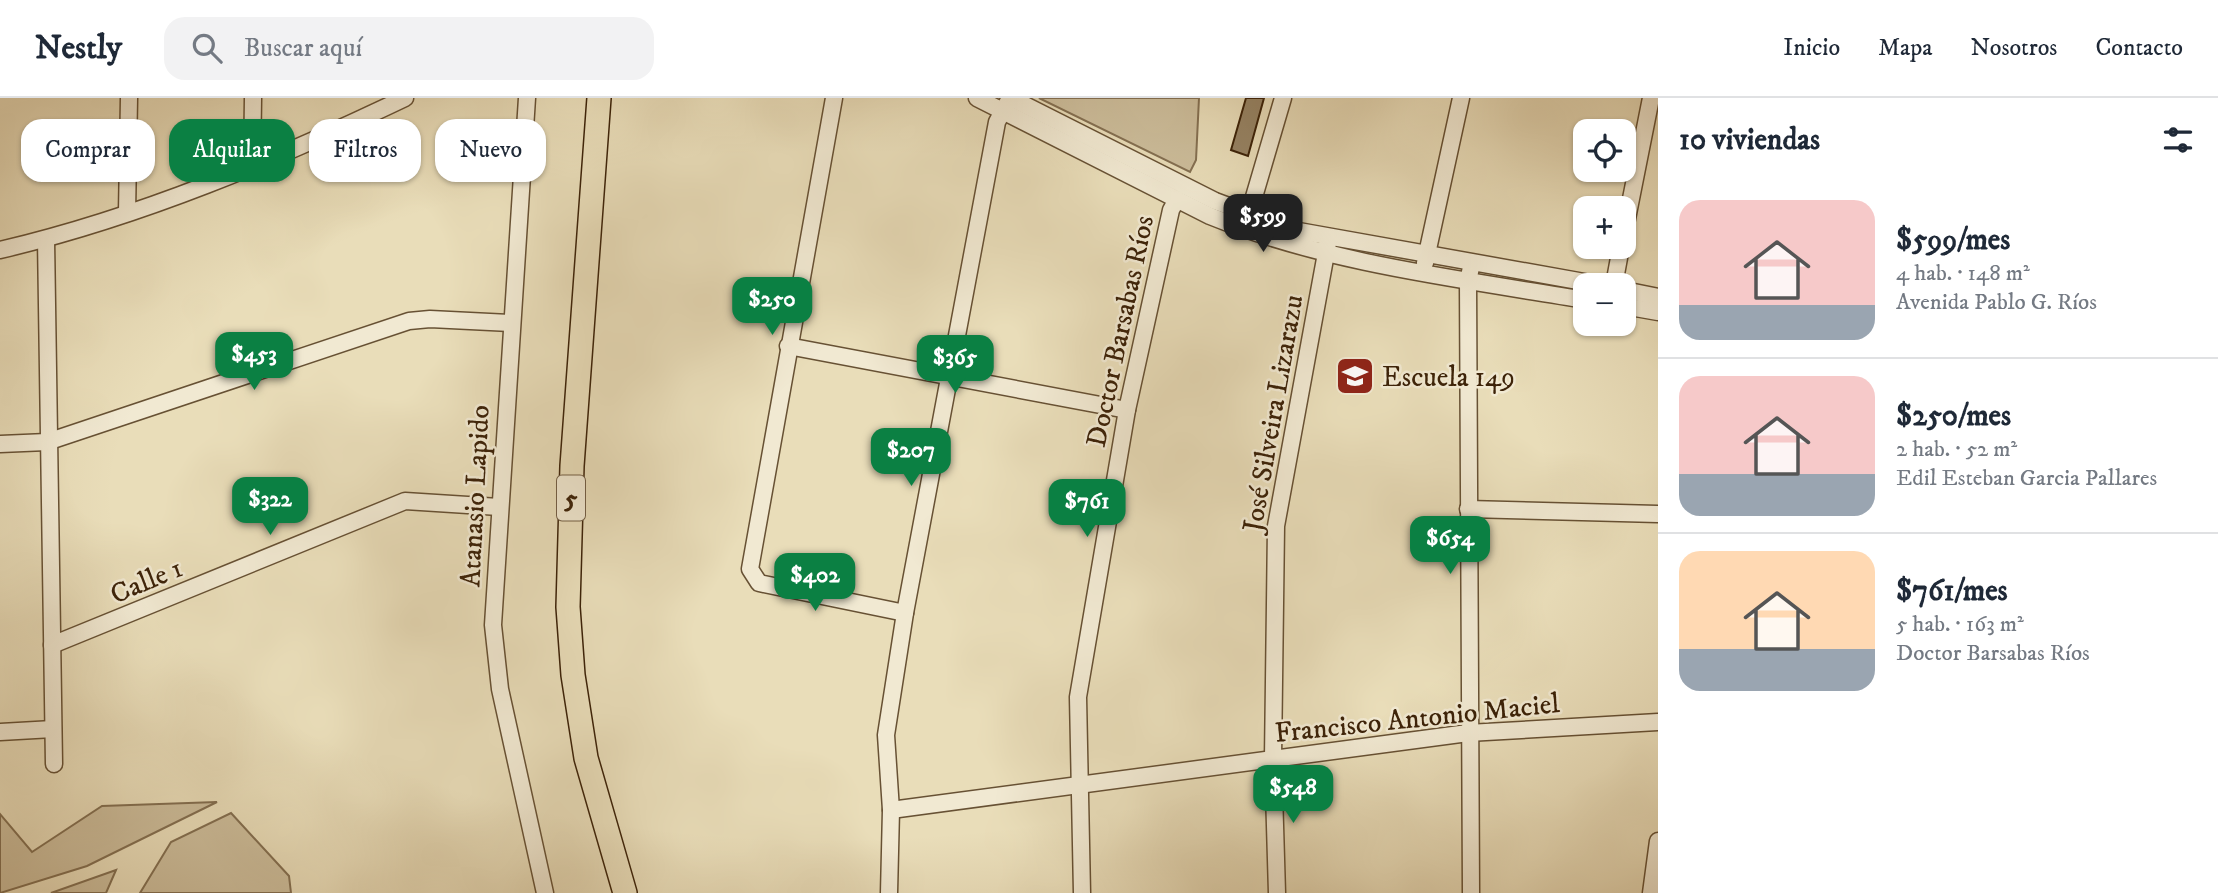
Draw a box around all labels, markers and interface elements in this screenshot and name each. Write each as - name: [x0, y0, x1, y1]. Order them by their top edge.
- search box: [164, 17, 654, 80]
- text: Nestly: [35, 28, 122, 69]
- icon: search: [188, 29, 226, 67]
- text: Buscar aquí: [244, 32, 362, 65]
- text: Inicio: [1783, 33, 1840, 63]
- text: Mapa: [1878, 33, 1933, 63]
- text: Nosotros: [1971, 33, 2057, 63]
- text: Contacto: [2095, 33, 2183, 63]
- chip: Comprar: [21, 119, 155, 182]
- chip: Alquilar: [169, 119, 295, 182]
- chip: Filtros: [309, 119, 421, 182]
- chip: Nuevo: [435, 119, 546, 182]
- map controls: [1573, 119, 1636, 336]
- button: locate: [1573, 119, 1636, 182]
- icon: filters: [2159, 121, 2197, 159]
- text: 10 viviendas: [1679, 122, 1820, 159]
- pin: $599: [1222, 194, 1304, 254]
- button: +: [1573, 196, 1636, 259]
- text: $599: [1240, 202, 1286, 231]
- street label: Doctor Barsabas Ríos: [1079, 212, 1162, 450]
- text: $599/mes: [1896, 222, 2010, 259]
- icon: home: [1735, 228, 1819, 312]
- text: 4 hab. · 148 m²: [1896, 259, 2030, 288]
- button: −: [1573, 273, 1636, 336]
- pin: $250: [731, 278, 813, 337]
- text: $250: [748, 285, 796, 314]
- text: Avenida Pablo G. Ríos: [1896, 288, 2097, 317]
- street label: José Silveira Lizarazu: [1235, 292, 1312, 537]
- pin: $453: [213, 332, 295, 392]
- pin: $365: [914, 336, 996, 395]
- text: $453: [231, 340, 277, 369]
- text: $365: [933, 343, 977, 372]
- school or university icon: Escuela 149: [1334, 355, 1376, 397]
- place label: Escuela 149: [1382, 360, 1515, 395]
- text: $250/mes: [1896, 398, 2011, 435]
- street label: Atanasio Lapido: [453, 404, 498, 588]
- icon: home: [1735, 404, 1819, 488]
- pin: $207: [870, 428, 952, 488]
- text: 2 hab. · 52 m²: [1896, 435, 2017, 464]
- text: $207: [887, 436, 935, 465]
- text: Edil Esteban Garcia Pallares: [1896, 464, 2157, 493]
- road number: 5: [557, 476, 585, 520]
- pin: $322: [229, 478, 311, 537]
- pin: $761: [1046, 480, 1128, 539]
- text: $322: [248, 485, 292, 514]
- text: $761: [1065, 487, 1109, 516]
- pin: $654: [1409, 517, 1491, 576]
- text: $654: [1426, 524, 1474, 553]
- street label: Calle 1: [105, 551, 188, 612]
- pin: $402: [774, 554, 856, 613]
- text: $402: [790, 561, 840, 590]
- text: $761/mes: [1896, 573, 2008, 610]
- icon: home: [1735, 579, 1819, 663]
- text: 5 hab. · 163 m²: [1896, 610, 2024, 639]
- text: Doctor Barsabas Ríos: [1896, 639, 2090, 668]
- street label: Francisco Antonio Maciel: [1273, 686, 1562, 751]
- pin: $548: [1252, 766, 1334, 825]
- text: $548: [1269, 773, 1317, 802]

